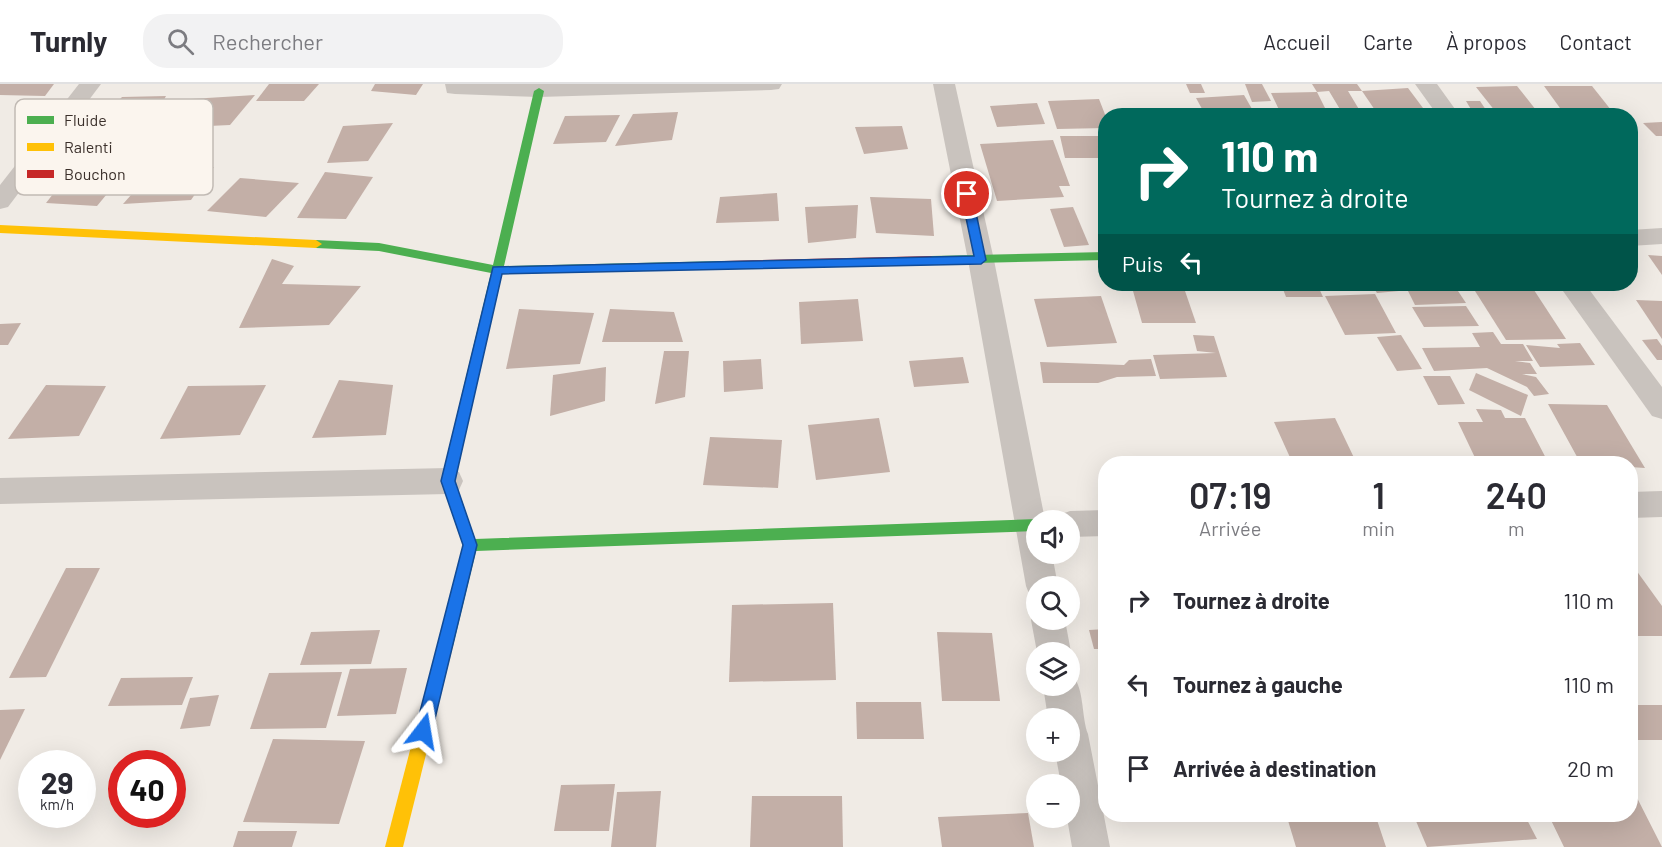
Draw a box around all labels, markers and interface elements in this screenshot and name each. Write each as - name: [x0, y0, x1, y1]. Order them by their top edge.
- search box: [143, 14, 563, 68]
- text: Turnly: [30, 24, 107, 58]
- icon: search: [164, 25, 197, 58]
- text: Rechercher: [212, 28, 323, 54]
- text: Accueil: [1263, 29, 1330, 54]
- text: Carte: [1363, 29, 1413, 54]
- text: À propos: [1446, 29, 1527, 54]
- text: Contact: [1560, 29, 1632, 54]
- legend: [15, 99, 213, 195]
- text: Fluide: [64, 110, 107, 129]
- text: 110 m: [1221, 130, 1318, 180]
- icon: right: [1122, 132, 1200, 210]
- text: Ralenti: [64, 137, 113, 156]
- text: Bouchon: [64, 164, 126, 183]
- pin: [941, 168, 992, 219]
- icon: arrive: [950, 177, 983, 210]
- text: Tournez à droite: [1221, 181, 1409, 213]
- icon: left: [1175, 246, 1208, 279]
- text: Puis: [1122, 250, 1163, 276]
- text: 07:19: [1189, 473, 1271, 516]
- text: 1: [1372, 473, 1385, 516]
- text: 240: [1486, 473, 1547, 516]
- map controls: [1026, 510, 1080, 828]
- button: sound: [1026, 510, 1080, 564]
- text: Arrivée: [1199, 516, 1261, 540]
- text: min: [1362, 516, 1395, 540]
- text: m: [1508, 516, 1525, 540]
- button: search: [1026, 576, 1080, 630]
- icon: right: [1122, 584, 1155, 617]
- text: Tournez à droite: [1173, 587, 1330, 613]
- text: 110 m: [1564, 587, 1614, 613]
- button: layers: [1026, 642, 1080, 696]
- icon: left: [1122, 668, 1155, 701]
- text: Tournez à gauche: [1173, 671, 1343, 697]
- text: 110 m: [1564, 671, 1614, 697]
- position arrow: [391, 699, 455, 763]
- button: +: [1026, 708, 1080, 762]
- speed limit sign: 40: [108, 750, 186, 828]
- icon: arrive: [1122, 752, 1155, 785]
- text: Arrivée à destination: [1173, 755, 1376, 781]
- text: 20 m: [1567, 755, 1614, 781]
- text: 29: [41, 764, 73, 800]
- button: −: [1026, 774, 1080, 828]
- text: km/h: [40, 795, 74, 813]

